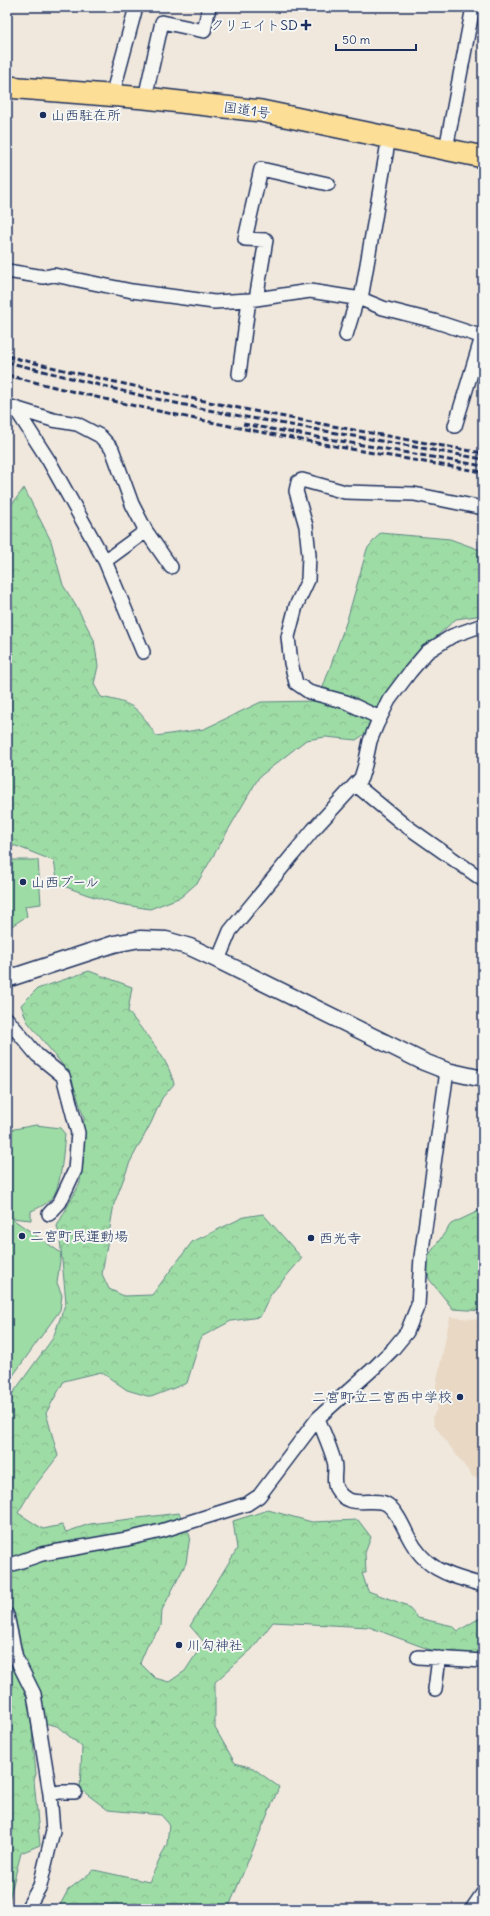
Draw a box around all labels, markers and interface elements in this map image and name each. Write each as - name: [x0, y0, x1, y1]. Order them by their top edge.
- place label: クリエイトSD: [210, 16, 298, 34]
- marker: クリエイトSD: [301, 20, 311, 30]
- scale bar: [336, 26, 416, 52]
- text: 50 m: [342, 32, 371, 47]
- street label: 国道1号: [222, 98, 272, 122]
- place label: 山西駐在所: [51, 106, 121, 124]
- marker: 山西駐在所: [38, 110, 48, 120]
- place label: 山西プール: [31, 873, 99, 891]
- marker: 山西プール: [18, 877, 28, 887]
- place label: 二宮町民運動場: [30, 1227, 128, 1245]
- place label: 西光寺: [319, 1229, 361, 1247]
- marker: 二宮町民運動場: [17, 1231, 27, 1241]
- marker: 西光寺: [306, 1233, 316, 1243]
- place label: 二宮町立二宮西中学校: [312, 1388, 452, 1406]
- marker: 二宮町立二宮西中学校: [455, 1392, 465, 1402]
- place label: 川勾神社: [187, 1636, 243, 1654]
- marker: 川勾神社: [174, 1640, 184, 1650]

